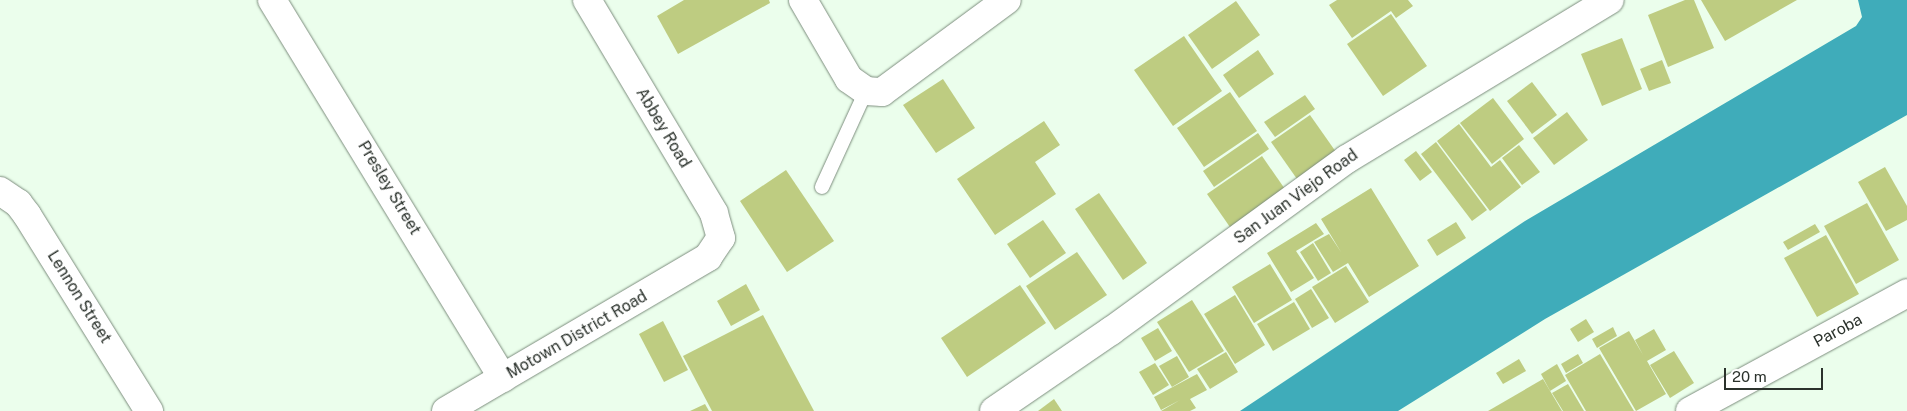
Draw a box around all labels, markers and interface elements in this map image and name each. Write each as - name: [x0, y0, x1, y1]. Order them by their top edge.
- street label: Abbey Road: [632, 85, 694, 171]
- street label: Presley Street: [353, 138, 425, 238]
- street label: San Juan Viejo Road: [1230, 145, 1362, 249]
- street label: Lennon Street: [43, 247, 115, 347]
- street label: Motown District Road: [503, 287, 651, 383]
- street label: Paroba: [1810, 310, 1866, 352]
- scale bar: [1727, 358, 1826, 390]
- text: 20 m: [1732, 368, 1767, 385]

